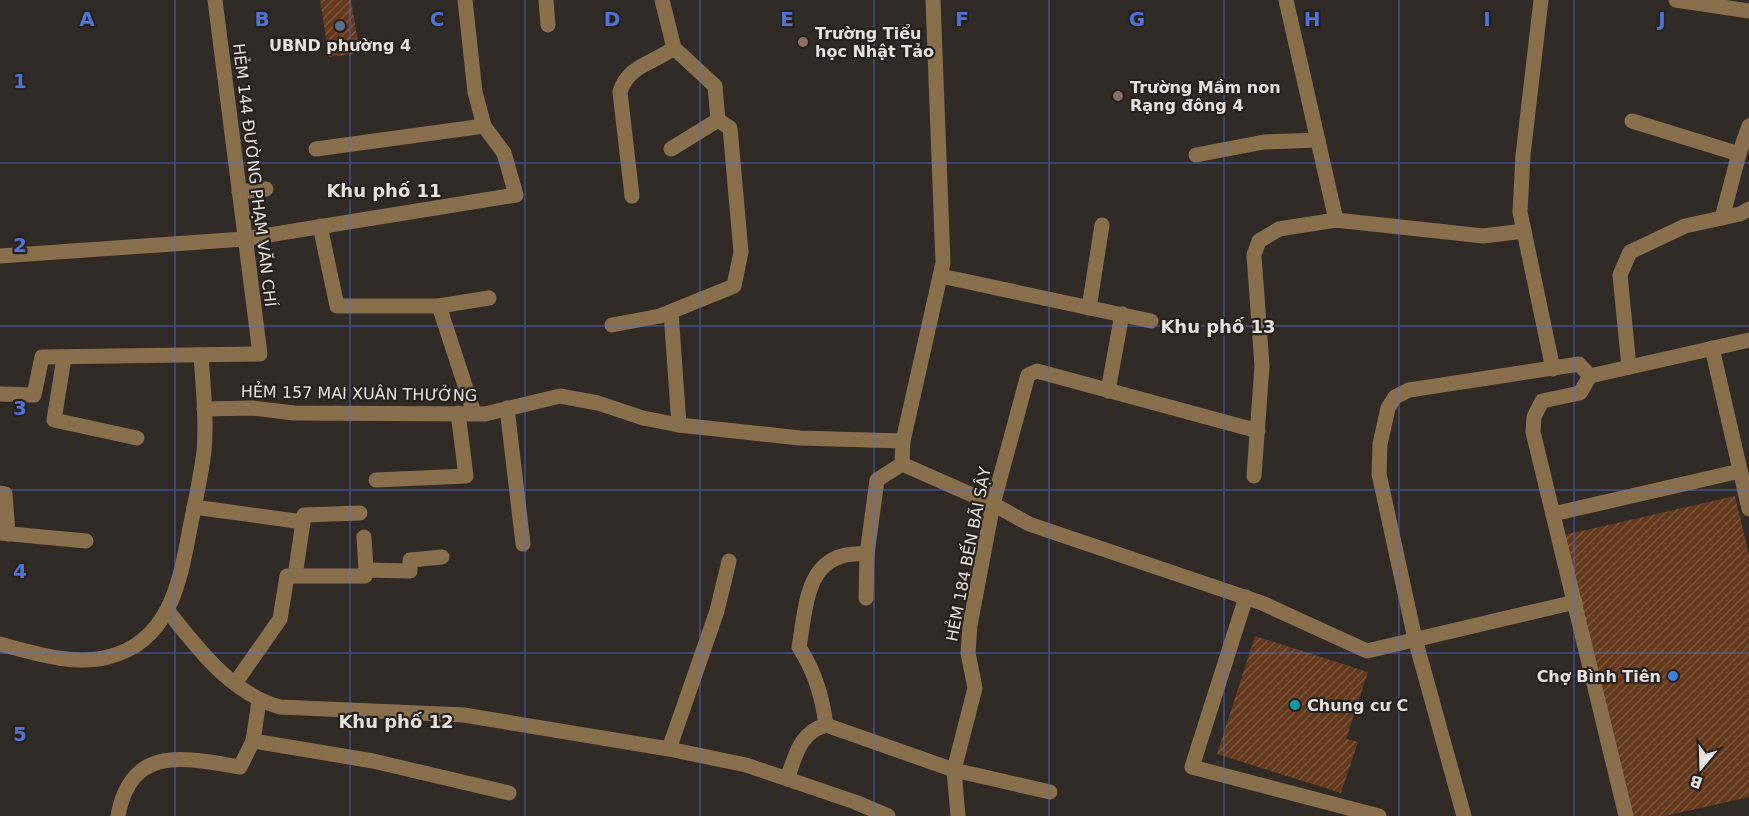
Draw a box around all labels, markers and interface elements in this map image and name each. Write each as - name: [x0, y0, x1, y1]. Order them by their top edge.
- text: A: [79, 7, 95, 31]
- text: B: [254, 7, 270, 31]
- text: C: [430, 7, 444, 31]
- text: D: [604, 7, 620, 31]
- text: E: [780, 7, 794, 31]
- text: F: [955, 7, 969, 31]
- text: G: [1129, 7, 1145, 31]
- text: H: [1304, 7, 1320, 31]
- text: I: [1483, 7, 1491, 31]
- text: J: [1656, 7, 1666, 31]
- marker: UBND phường 4: [333, 19, 347, 33]
- place label: Trường Tiểu học Nhật Tảo: [815, 24, 934, 61]
- marker: Trường Tiểu học Nhật Tảo: [796, 35, 810, 49]
- place label: UBND phường 4: [269, 36, 411, 55]
- street label: HẺM 144 ĐƯỜNG PHẠM VĂN CHÍ: [229, 42, 281, 308]
- text: 1: [13, 69, 27, 93]
- place label: Trường Mầm non Rạng đông 4: [1130, 78, 1281, 115]
- marker: Trường Mầm non Rạng đông 4: [1111, 89, 1125, 103]
- district label: Khu phố 11: [326, 180, 442, 201]
- text: 2: [13, 233, 27, 257]
- district label: Khu phố 13: [1160, 316, 1276, 337]
- street label: HẺM 157 MAI XUÂN THƯỞNG: [241, 381, 477, 405]
- text: 3: [13, 396, 27, 420]
- street label: HẺM 184 BẾN BÃI SẬY: [940, 465, 995, 643]
- text: 4: [13, 559, 27, 583]
- place label: Chợ Bình Tiên: [1537, 667, 1661, 686]
- marker: Chợ Bình Tiên: [1666, 669, 1680, 683]
- place label: Chung cư C: [1307, 696, 1408, 715]
- marker: Chung cư C: [1288, 698, 1302, 712]
- district label: Khu phố 12: [338, 711, 454, 732]
- text: 5: [13, 722, 27, 746]
- north arrow: [1671, 738, 1731, 798]
- text: B: [1687, 771, 1705, 793]

